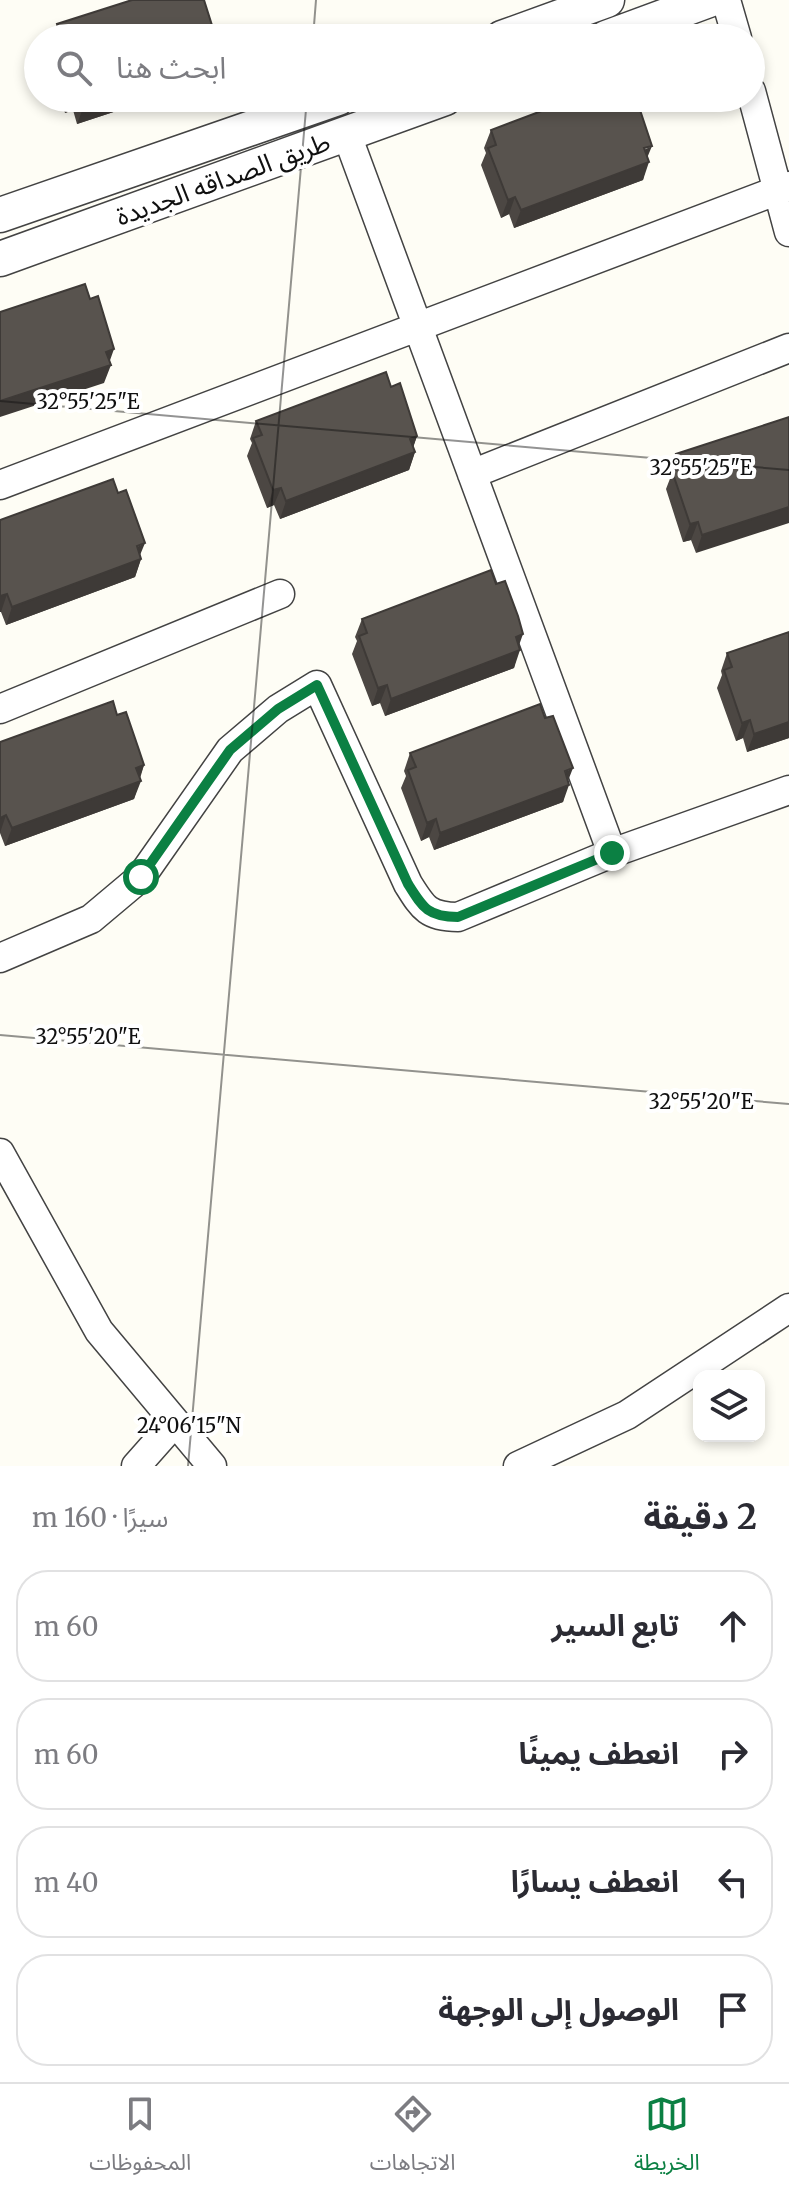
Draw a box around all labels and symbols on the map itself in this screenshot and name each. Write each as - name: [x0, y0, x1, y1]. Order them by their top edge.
- street label: طريق الصداقه الجديدة: [111, 124, 334, 233]
- text: 32°55'25"E: [37, 389, 140, 414]
- text: 32°55'25"E: [650, 455, 753, 480]
- route end: [594, 835, 630, 871]
- route start: [123, 859, 159, 895]
- text: 32°55'20"E: [36, 1024, 141, 1049]
- text: 32°55'20"E: [649, 1089, 754, 1114]
- text: 24°06'15"N: [137, 1413, 242, 1438]

